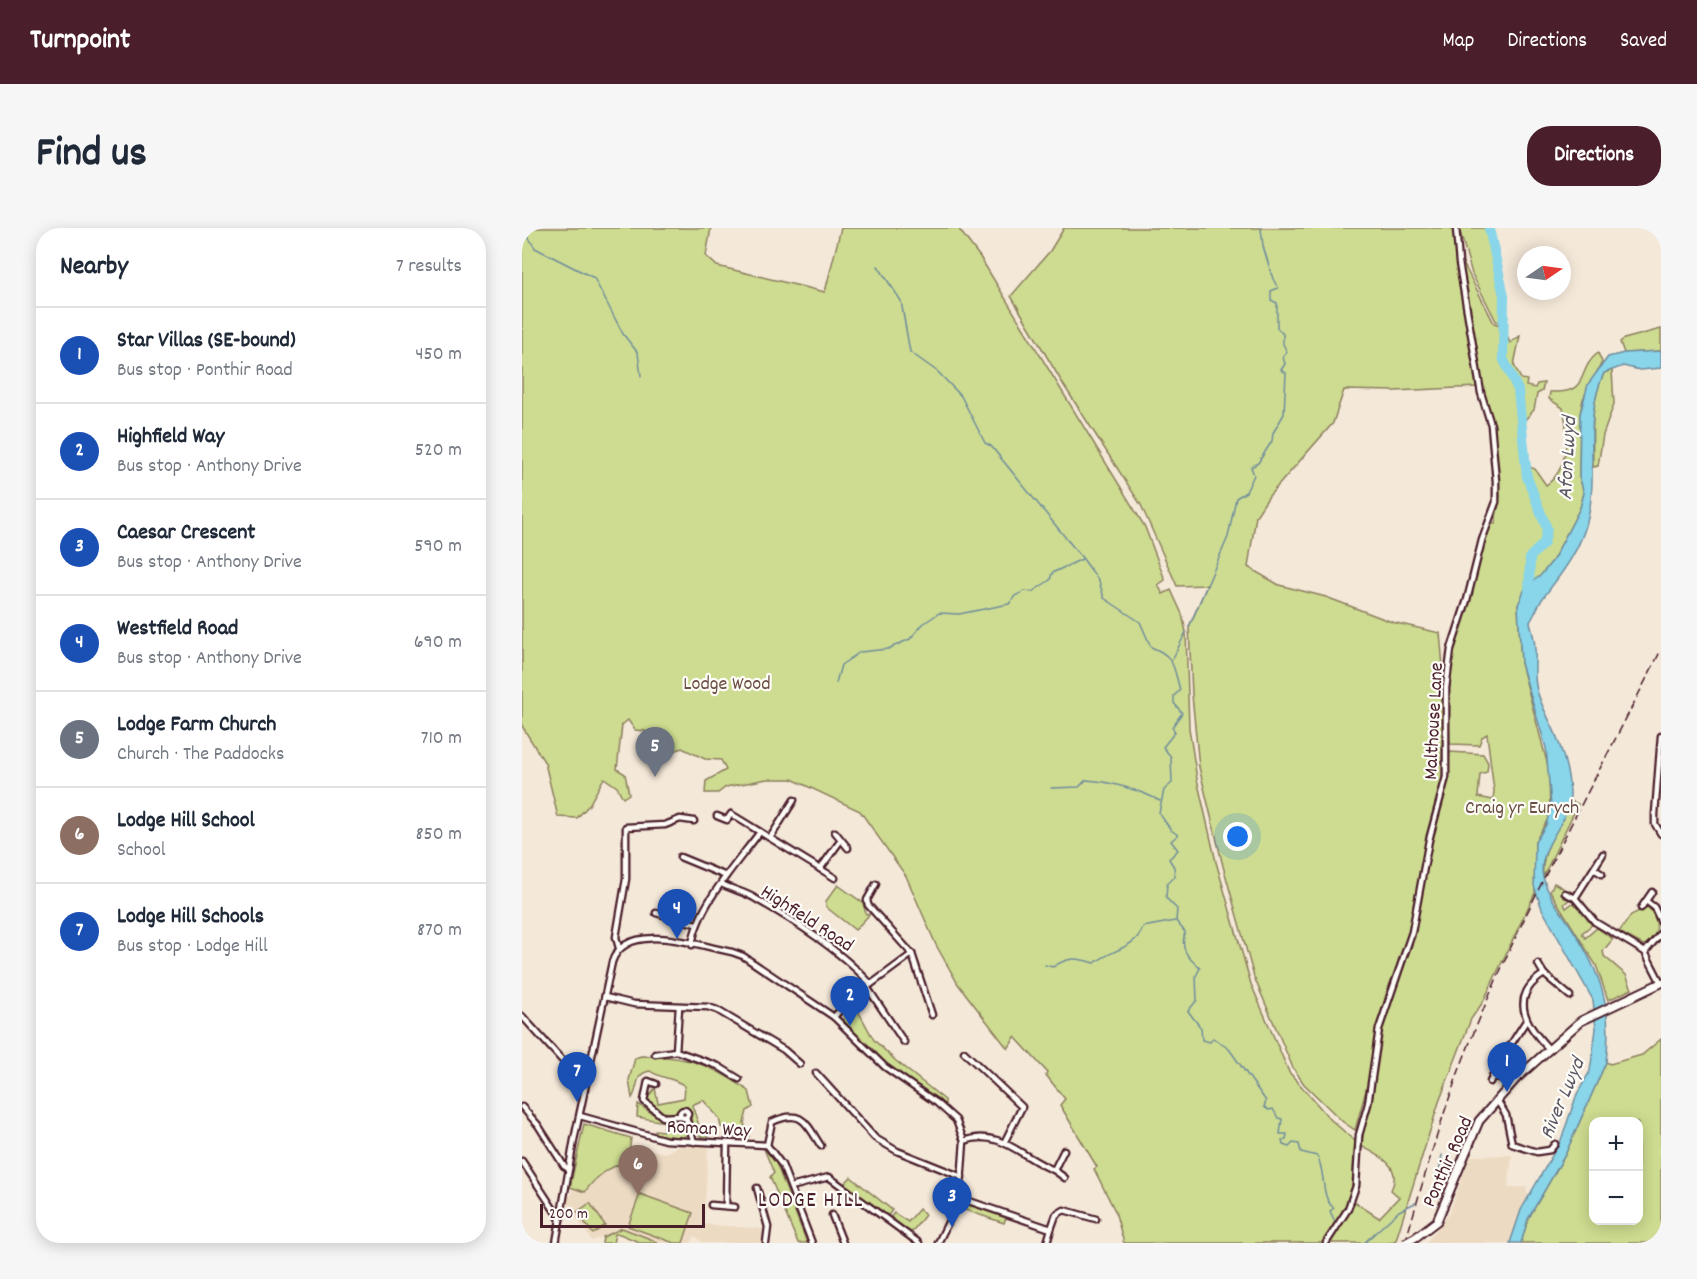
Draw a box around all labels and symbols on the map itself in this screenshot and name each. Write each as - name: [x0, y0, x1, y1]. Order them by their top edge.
- north arrow: [1517, 246, 1571, 300]
- water label: Afon Lwyd: [1552, 413, 1586, 500]
- street label: Malthouse Lane: [1418, 662, 1452, 780]
- park label: Lodge Wood: [683, 671, 771, 699]
- pin: 5: [636, 728, 674, 777]
- park label: Craig yr Eurych: [1465, 795, 1579, 823]
- your location: [1223, 822, 1252, 851]
- street label: Highfield Road: [754, 879, 858, 960]
- pin: 4: [658, 890, 696, 939]
- pin: 2: [830, 976, 870, 1026]
- pin: 1: [1488, 1042, 1526, 1092]
- water label: River Lwyd: [1533, 1051, 1595, 1144]
- pin: 7: [558, 1052, 596, 1102]
- street label: Ponthir Road: [1416, 1112, 1481, 1212]
- street label: Roman Way: [666, 1114, 753, 1146]
- pin: 6: [618, 1146, 658, 1195]
- pin: 3: [932, 1178, 972, 1227]
- district label: LODGE HILL: [758, 1187, 864, 1217]
- scale bar: [540, 1201, 705, 1228]

